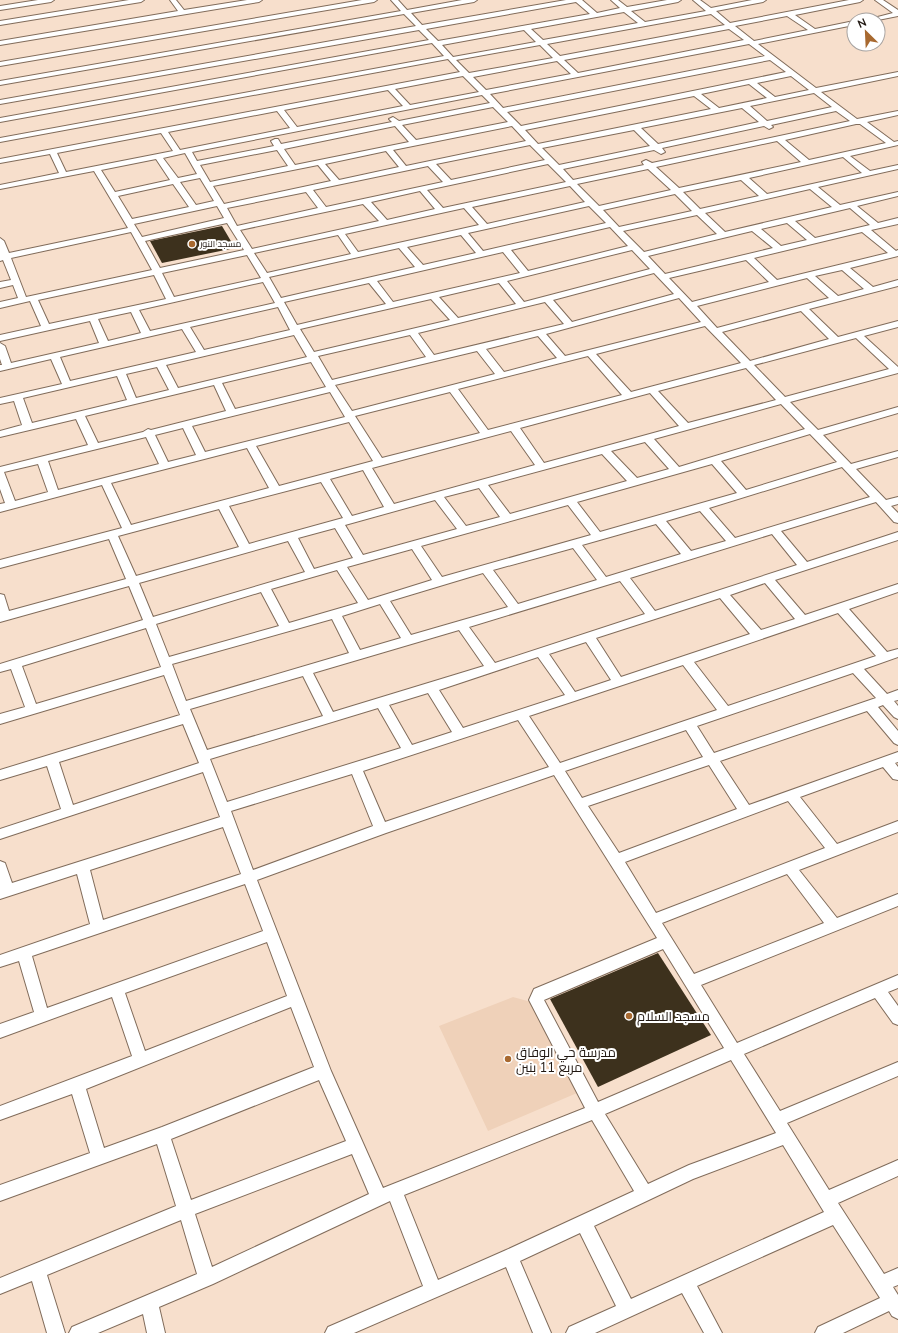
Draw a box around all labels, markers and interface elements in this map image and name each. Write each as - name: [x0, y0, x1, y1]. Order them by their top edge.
- north arrow: [846, 12, 886, 52]
- text: N: [855, 15, 869, 32]
- place label: مسجد النور: [199, 238, 241, 250]
- marker: مسجد النور: [187, 239, 197, 249]
- place label: مسجد السلام: [637, 1008, 710, 1026]
- marker: مسجد السلام: [624, 1011, 634, 1021]
- place label: مدرسة حي الوفاق مربع 11 بنين: [516, 1044, 616, 1077]
- marker: مدرسة حي الوفاق مربع 11 بنين: [503, 1054, 513, 1064]

